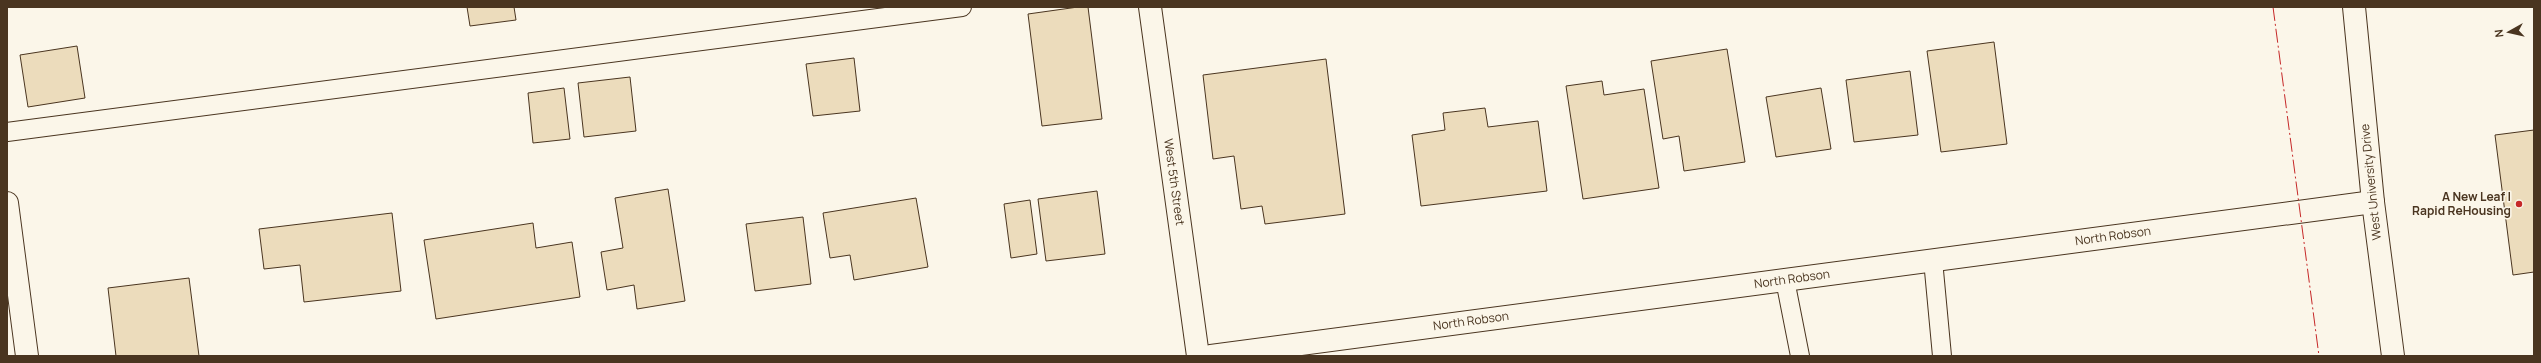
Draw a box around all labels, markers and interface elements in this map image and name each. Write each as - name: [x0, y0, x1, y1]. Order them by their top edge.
- north arrow: [2489, 12, 2529, 52]
- text: N: [2491, 28, 2507, 38]
- street label: West University Drive: [2356, 123, 2385, 241]
- street label: West 5th Street: [1160, 137, 1189, 227]
- place label: A New Leaf | Rapid ReHousing: [2412, 188, 2511, 219]
- marker: A New Leaf | Rapid ReHousing: [2514, 199, 2524, 209]
- street label: North Robson: [2074, 222, 2152, 249]
- street label: North Robson: [1753, 265, 1831, 292]
- street label: North Robson: [1432, 307, 1510, 334]

